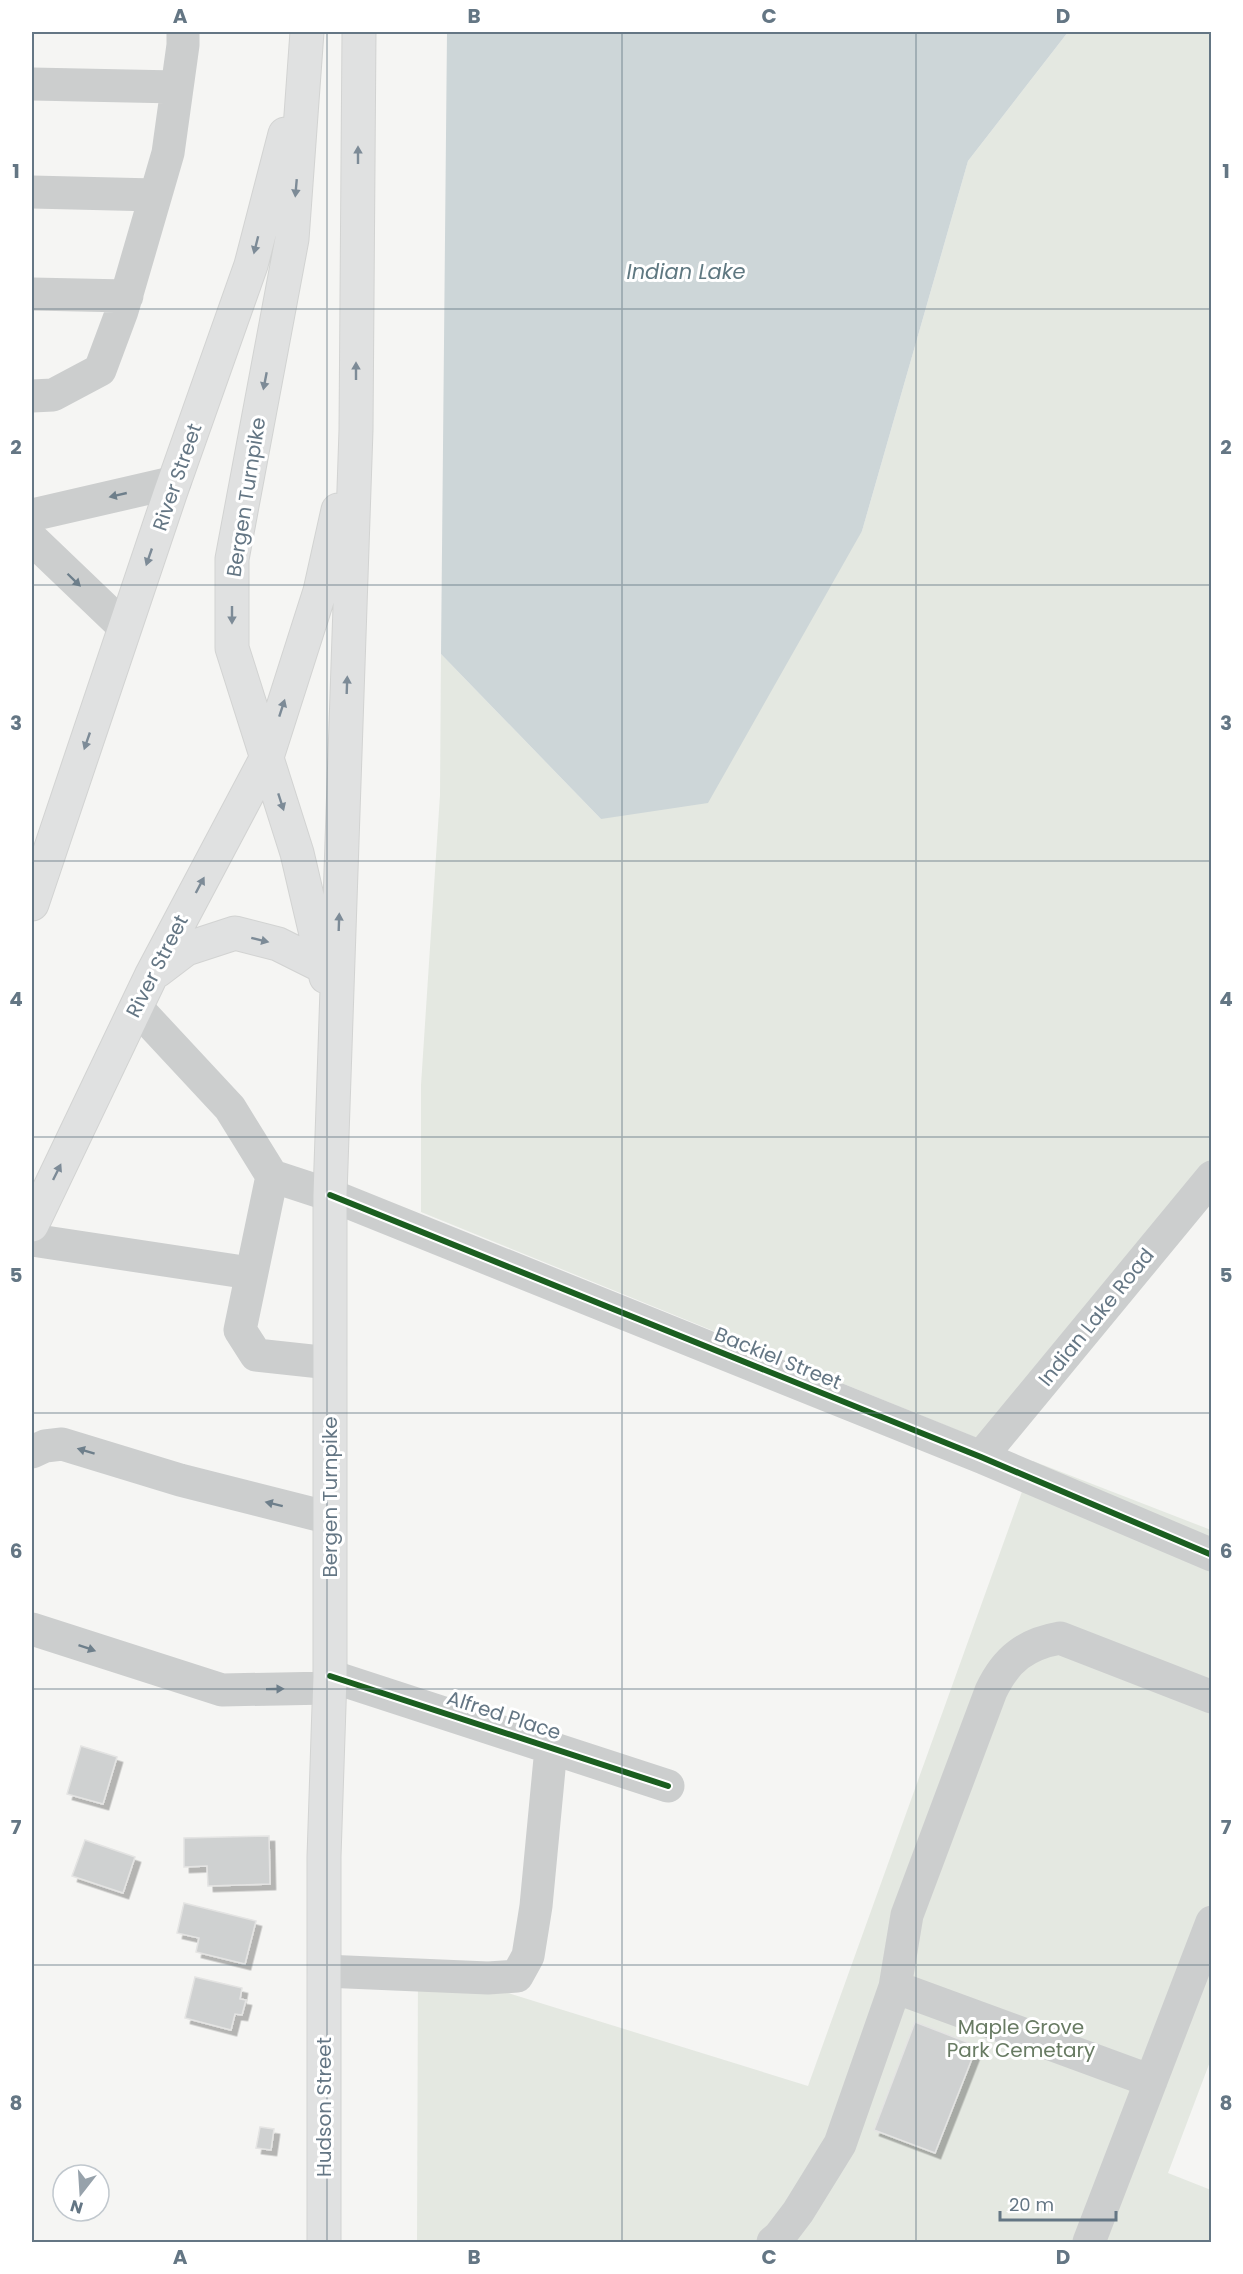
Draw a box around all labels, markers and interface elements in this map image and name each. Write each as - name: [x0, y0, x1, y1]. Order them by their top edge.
- text: A: [173, 2, 188, 30]
- text: B: [467, 2, 481, 30]
- text: C: [761, 2, 777, 30]
- text: D: [1056, 2, 1070, 30]
- one-way arrow: [353, 146, 363, 165]
- text: 1: [12, 157, 20, 185]
- text: 1: [1222, 157, 1230, 185]
- one-way arrow: [291, 179, 301, 198]
- one-way arrow: [251, 236, 261, 255]
- water label: Indian Lake: [627, 257, 745, 286]
- one-way arrow: [351, 362, 361, 381]
- one-way arrow: [260, 372, 269, 391]
- street label: Bergen Turnpike: [220, 415, 272, 579]
- street label: River Street: [146, 419, 208, 535]
- text: 2: [10, 433, 22, 461]
- text: 2: [1220, 433, 1232, 461]
- one-way arrow: [109, 490, 127, 500]
- one-way arrow: [144, 548, 153, 566]
- one-way arrow: [66, 572, 80, 586]
- one-way arrow: [227, 605, 237, 624]
- one-way arrow: [343, 676, 352, 695]
- one-way arrow: [278, 699, 288, 717]
- text: 3: [10, 709, 22, 737]
- text: 3: [1220, 709, 1232, 737]
- one-way arrow: [81, 733, 91, 751]
- one-way arrow: [277, 793, 286, 811]
- one-way arrow: [195, 876, 205, 893]
- street label: River Street: [119, 910, 195, 1022]
- one-way arrow: [335, 913, 344, 932]
- one-way arrow: [251, 935, 269, 945]
- text: 4: [9, 985, 23, 1013]
- text: 4: [1219, 985, 1233, 1013]
- one-way arrow: [52, 1163, 61, 1180]
- street label: Indian Lake Road: [1032, 1242, 1160, 1392]
- text: 5: [10, 1261, 23, 1289]
- text: 5: [1220, 1261, 1233, 1289]
- street label: Backiel Street: [710, 1320, 846, 1396]
- street label: Bergen Turnpike: [316, 1416, 344, 1578]
- one-way arrow: [77, 1446, 95, 1455]
- one-way arrow: [264, 1499, 282, 1508]
- text: 6: [10, 1537, 22, 1565]
- text: 6: [1220, 1537, 1232, 1565]
- one-way arrow: [78, 1643, 96, 1653]
- street label: Alfred Place: [443, 1683, 565, 1747]
- one-way arrow: [266, 1684, 285, 1694]
- text: 7: [11, 1813, 22, 1841]
- text: 7: [1221, 1813, 1232, 1841]
- park label: Maple Grove Park Cemetary: [947, 2013, 1095, 2064]
- street label: Hudson Street: [310, 2037, 338, 2177]
- text: 8: [10, 2089, 22, 2117]
- text: 8: [1220, 2089, 1232, 2117]
- north arrow: [51, 2163, 111, 2223]
- scale bar: [1000, 2184, 1116, 2222]
- text: 20 m: [1009, 2192, 1054, 2217]
- text: N: [68, 2194, 86, 2220]
- text: A: [173, 2243, 188, 2271]
- text: B: [467, 2243, 481, 2271]
- text: C: [761, 2243, 777, 2271]
- text: D: [1056, 2243, 1070, 2271]

